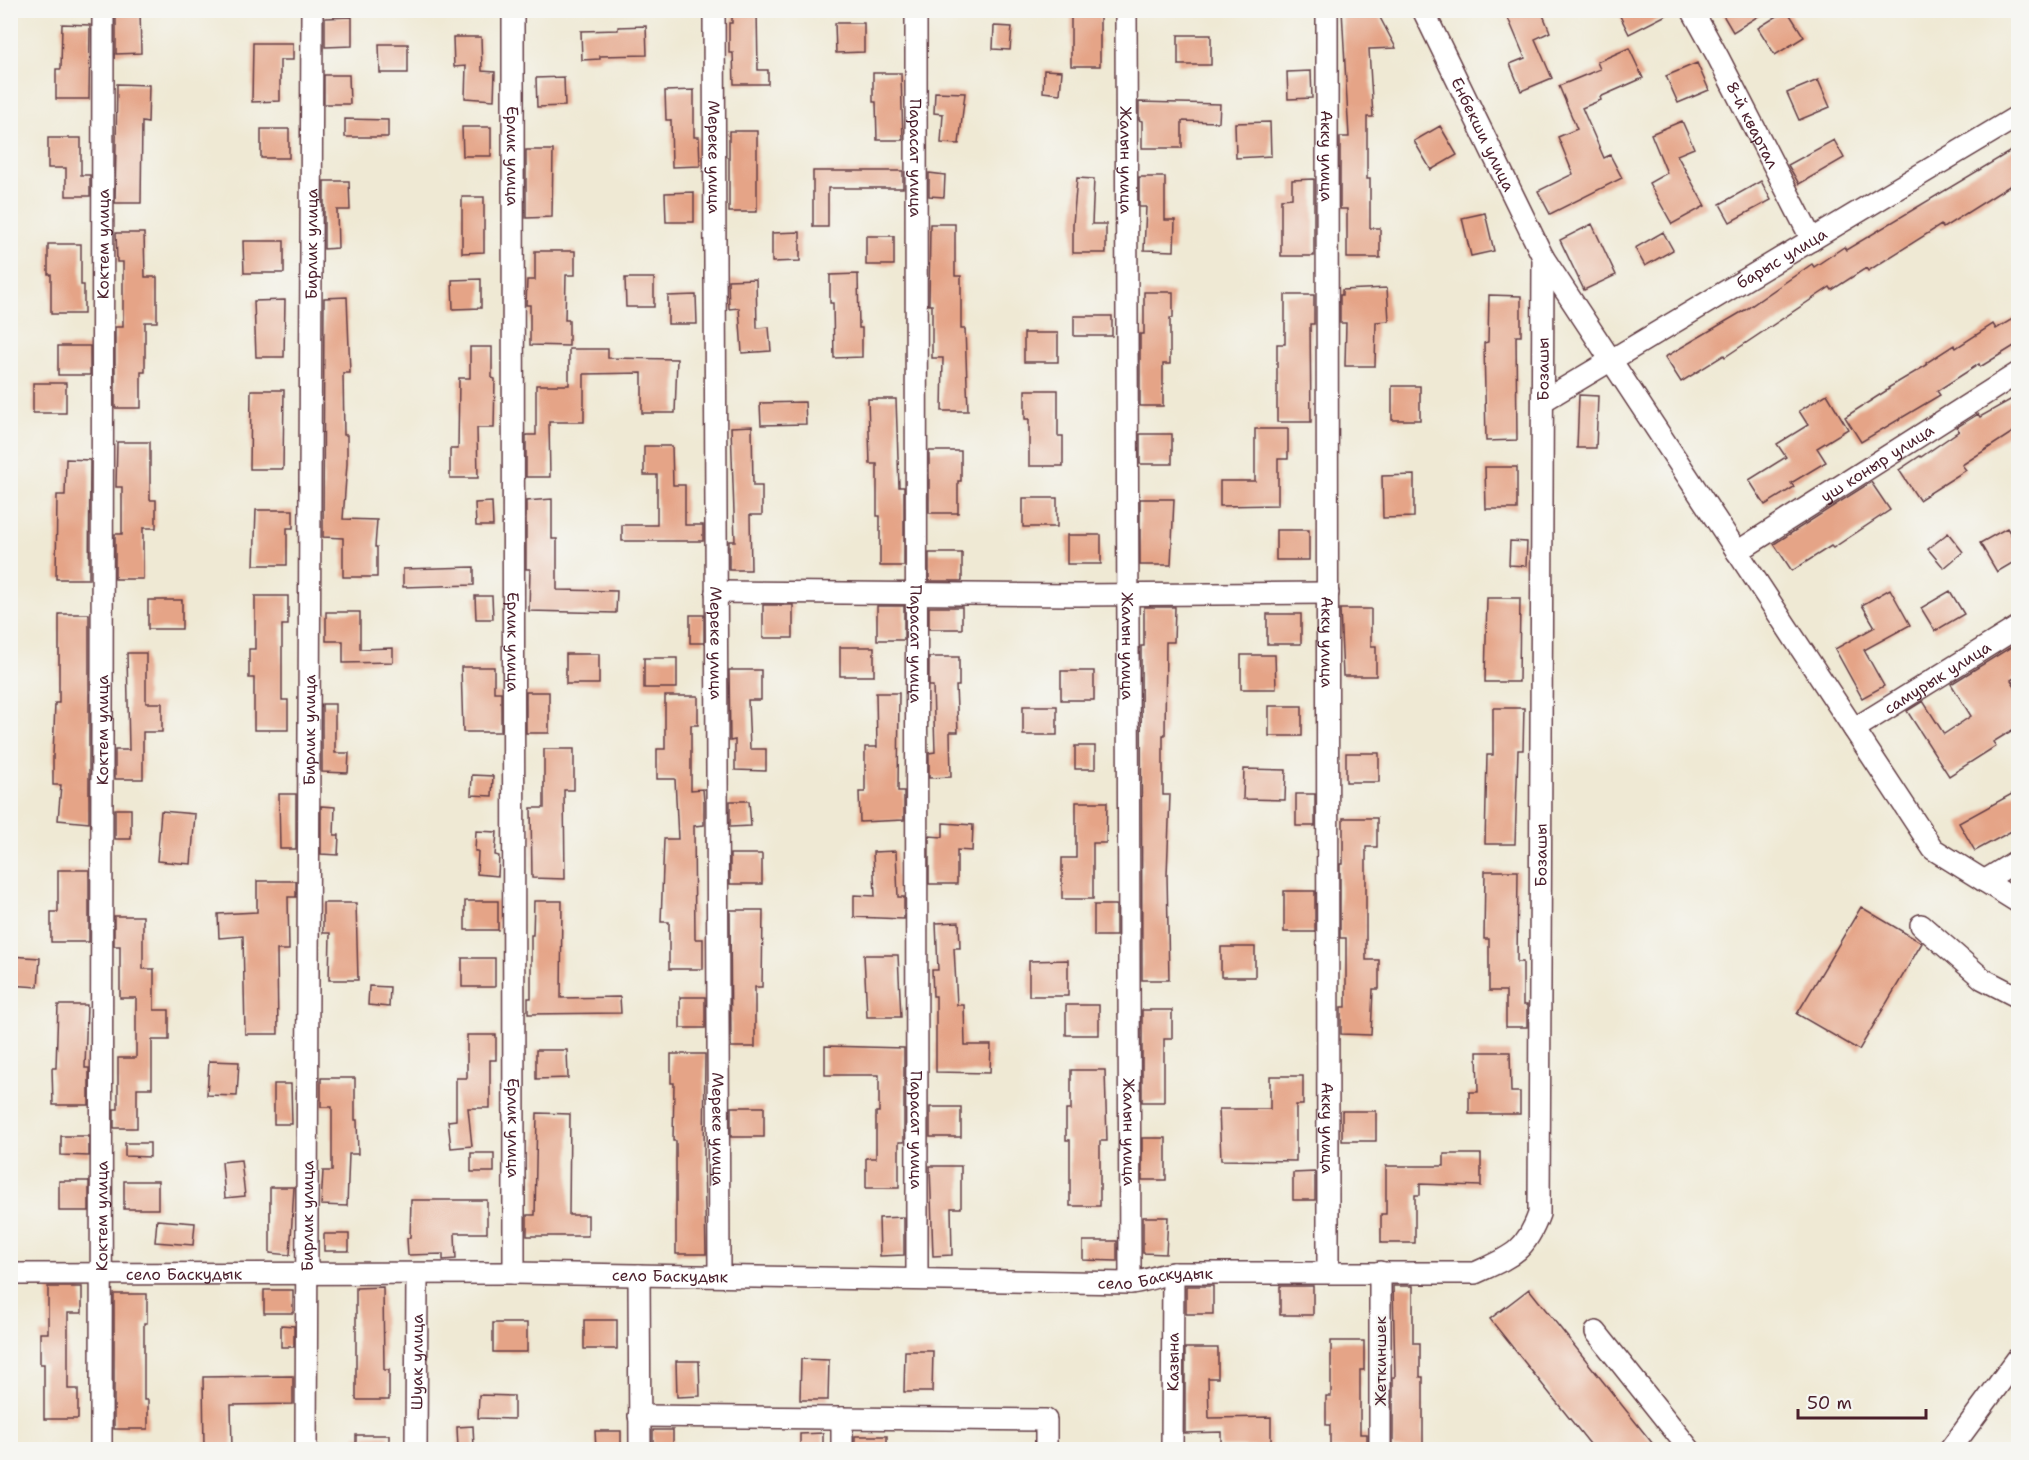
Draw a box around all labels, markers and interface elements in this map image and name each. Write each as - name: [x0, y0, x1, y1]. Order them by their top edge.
- street label: Енбекши улица: [1446, 74, 1520, 195]
- street label: 8-й квартал: [1721, 78, 1784, 172]
- street label: Парасат улица: [905, 99, 926, 217]
- street label: Мереке улица: [703, 100, 725, 214]
- street label: Ерлик улица: [502, 106, 523, 206]
- street label: Жалын улица: [1115, 106, 1137, 214]
- street label: Акку улица: [1316, 110, 1337, 202]
- street label: Бирлик улица: [301, 188, 322, 300]
- street label: Коктем улица: [93, 189, 114, 299]
- street label: барыс улица: [1732, 223, 1831, 294]
- street label: Бозашы: [1532, 337, 1554, 401]
- street label: уш коныр улица: [1817, 419, 1938, 507]
- street label: Парасат улица: [905, 585, 927, 703]
- street label: Мереке улица: [705, 586, 727, 700]
- street label: Ерлик улица: [502, 592, 524, 692]
- street label: Жалын улица: [1117, 592, 1138, 700]
- street label: Акку улица: [1316, 596, 1338, 688]
- street label: самурык улица: [1880, 636, 1995, 719]
- street label: Бирлик улица: [299, 674, 320, 786]
- street label: Коктем улица: [92, 675, 113, 785]
- street label: Бозашы: [1530, 823, 1552, 887]
- street label: Парасат улица: [906, 1071, 927, 1189]
- street label: Мереке улица: [707, 1072, 729, 1186]
- street label: Ерлик улица: [503, 1078, 524, 1178]
- street label: Жалын улица: [1118, 1078, 1140, 1186]
- street label: Акку улица: [1317, 1082, 1338, 1174]
- street label: Бирлик улица: [297, 1160, 318, 1272]
- street label: Коктем улица: [91, 1161, 112, 1271]
- street label: село Баскудык: [1098, 1263, 1213, 1294]
- street label: село Баскудык: [126, 1264, 243, 1285]
- street label: село Баскудык: [612, 1265, 729, 1287]
- street label: Шуак улица: [406, 1314, 428, 1410]
- street label: Жеткиншек: [1370, 1315, 1391, 1406]
- street label: Казына: [1162, 1332, 1184, 1392]
- scale bar: [1798, 1382, 1926, 1420]
- text: 50 m: [1807, 1391, 1852, 1415]

